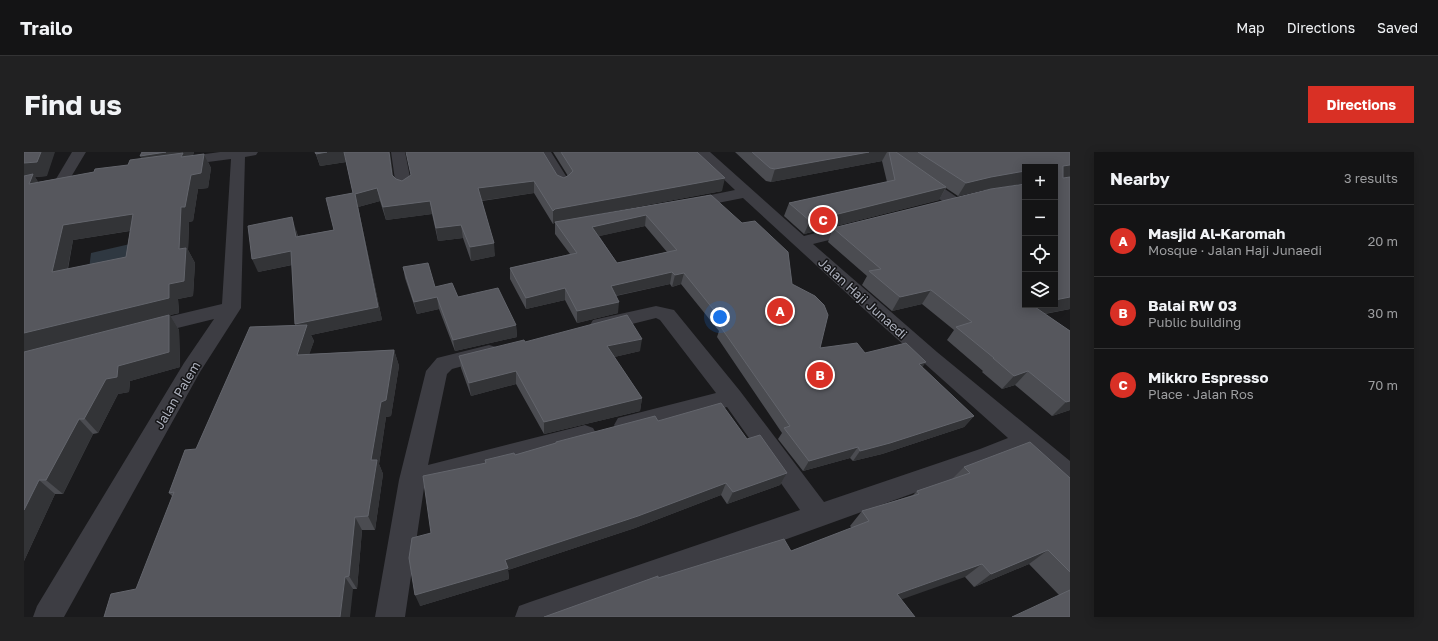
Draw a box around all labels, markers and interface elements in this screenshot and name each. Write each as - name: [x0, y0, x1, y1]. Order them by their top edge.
- text: Trailo: [20, 16, 73, 39]
- text: Map: [1236, 19, 1265, 36]
- text: Directions: [1287, 19, 1355, 36]
- text: Saved: [1377, 19, 1418, 36]
- button: Directions: [1308, 86, 1414, 123]
- text: Find us: [24, 88, 122, 121]
- map controls: [1022, 164, 1058, 308]
- button: +: [1022, 164, 1058, 200]
- text: Nearby: [1110, 168, 1170, 189]
- text: 3 results: [1344, 170, 1398, 186]
- button: −: [1022, 200, 1058, 236]
- pin: C: [810, 205, 836, 235]
- text: Masjid Al-Karomah: [1148, 224, 1285, 242]
- text: A: [1118, 233, 1128, 249]
- text: 20 m: [1368, 233, 1398, 249]
- button: locate: [1022, 236, 1058, 272]
- text: Mosque · Jalan Haji Junaedi: [1148, 242, 1322, 258]
- street label: Jalan Haji Junaedi: [815, 254, 911, 342]
- button: layers: [1022, 272, 1058, 308]
- pin: A: [767, 296, 793, 326]
- text: Balai RW 03: [1148, 296, 1237, 314]
- text: B: [1118, 305, 1128, 321]
- text: 30 m: [1368, 305, 1398, 321]
- your location: [710, 307, 730, 327]
- text: Public building: [1148, 314, 1241, 330]
- street label: Jalan Palem: [151, 358, 203, 432]
- pin: B: [807, 360, 833, 390]
- text: Mikkro Espresso: [1148, 368, 1269, 386]
- text: C: [1118, 377, 1128, 393]
- text: 70 m: [1368, 377, 1398, 393]
- text: Place · Jalan Ros: [1148, 386, 1254, 402]

